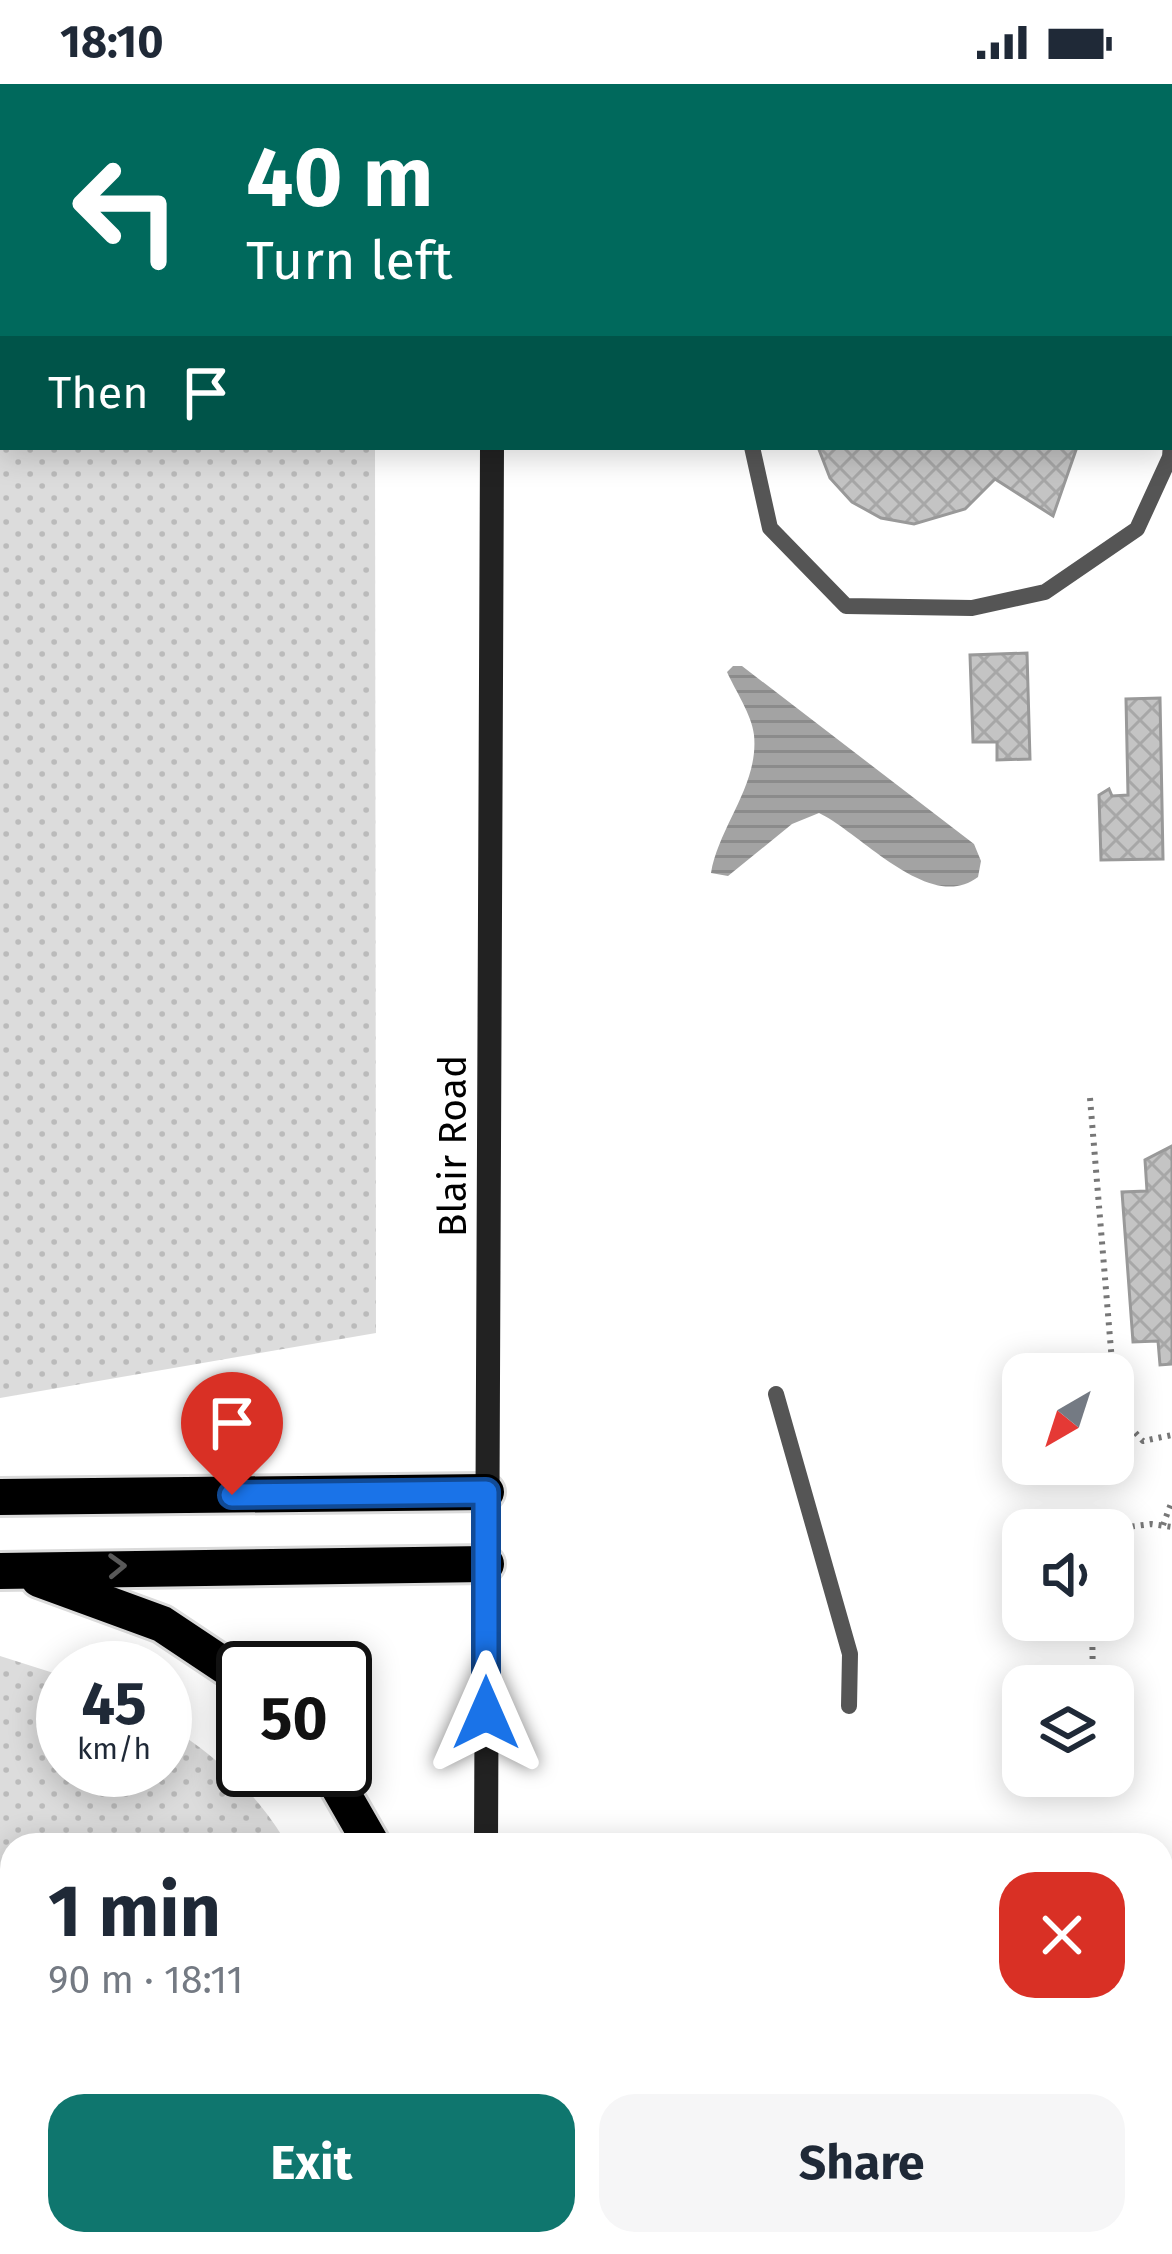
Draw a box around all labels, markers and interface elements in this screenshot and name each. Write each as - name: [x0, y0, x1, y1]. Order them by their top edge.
- text: 18:10: [60, 15, 164, 69]
- text: 40 m: [246, 127, 434, 228]
- icon: left: [48, 132, 204, 288]
- text: Turn left: [246, 229, 453, 293]
- icon: arrive: [173, 360, 239, 426]
- text: Then: [48, 366, 149, 420]
- street label: Blair Road: [430, 1055, 476, 1237]
- north arrow: [1002, 1353, 1134, 1485]
- map controls: [1002, 1353, 1134, 1797]
- pin: [181, 1372, 283, 1495]
- icon: arrive: [199, 1390, 265, 1456]
- button: sound: [1002, 1509, 1134, 1641]
- one-way arrow: [108, 1553, 127, 1579]
- speed limit sign: 50: [216, 1641, 372, 1797]
- position arrow: [423, 1650, 549, 1776]
- button: layers: [1002, 1665, 1134, 1797]
- text: 45: [81, 1668, 147, 1740]
- text: km/h: [77, 1731, 151, 1767]
- text: 1 min: [48, 1869, 221, 1955]
- button: close: [999, 1872, 1125, 1998]
- text: 90 m · 18:11: [48, 1957, 243, 2003]
- button: Exit: [48, 2094, 575, 2232]
- button: Share: [599, 2094, 1125, 2232]

